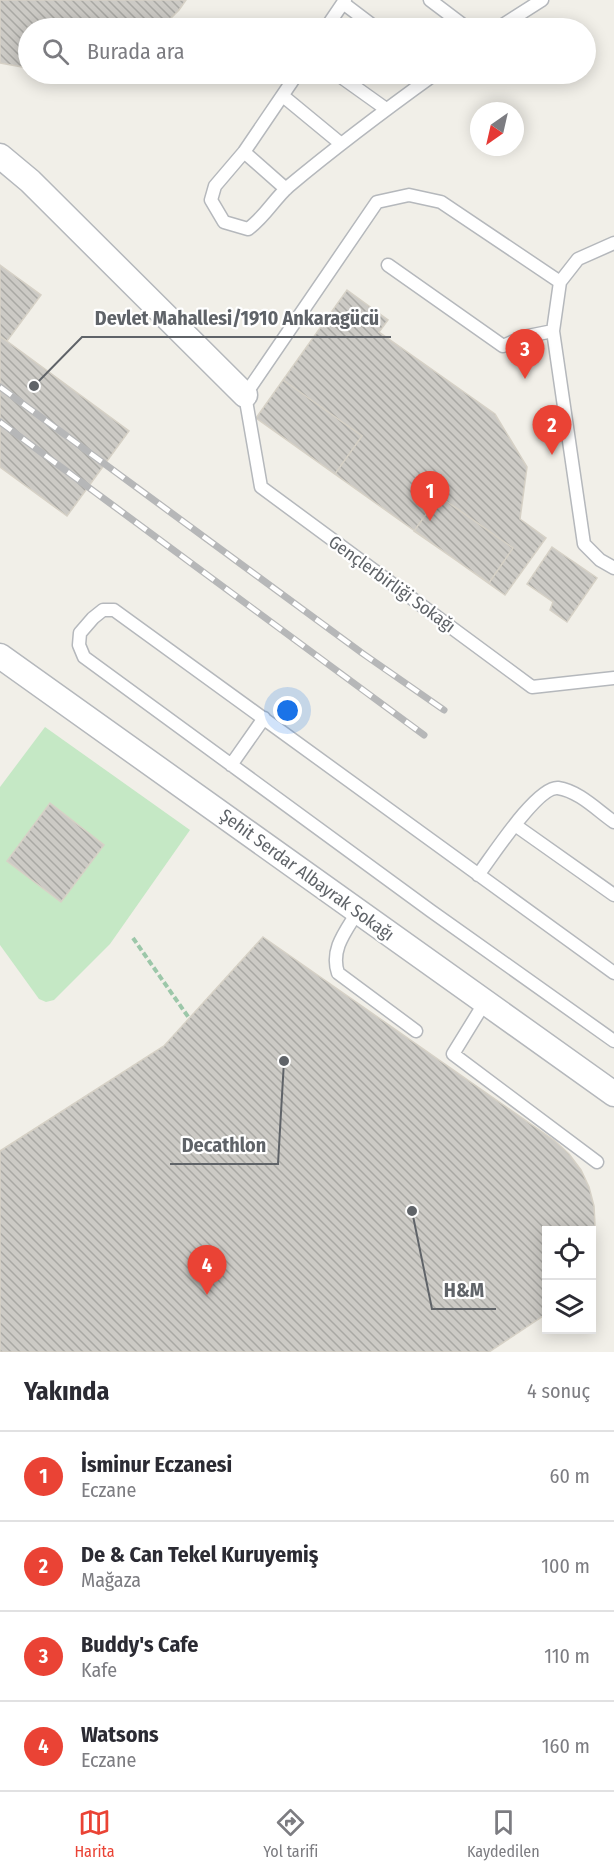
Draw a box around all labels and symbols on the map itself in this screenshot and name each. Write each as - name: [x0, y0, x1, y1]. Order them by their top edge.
- north arrow: [470, 102, 524, 156]
- callout: Devlet Mahallesi/1910 Ankaragücü: [82, 299, 391, 337]
- text: Devlet Mahallesi/1910 Ankaragücü: [95, 306, 379, 330]
- pin: 3: [506, 330, 544, 379]
- pin: 2: [532, 406, 572, 455]
- pin: 1: [410, 472, 450, 521]
- street label: Gençlerbirliği Sokağı: [324, 531, 460, 637]
- your location: [273, 696, 302, 725]
- street label: Şehit Serdar Albayrak Sokağı: [216, 804, 398, 946]
- callout: Decathlon: [170, 1126, 278, 1164]
- text: Decathlon: [182, 1133, 266, 1157]
- pin: 4: [188, 1246, 226, 1295]
- callout: H&M: [432, 1271, 496, 1309]
- text: H&M: [444, 1278, 484, 1302]

